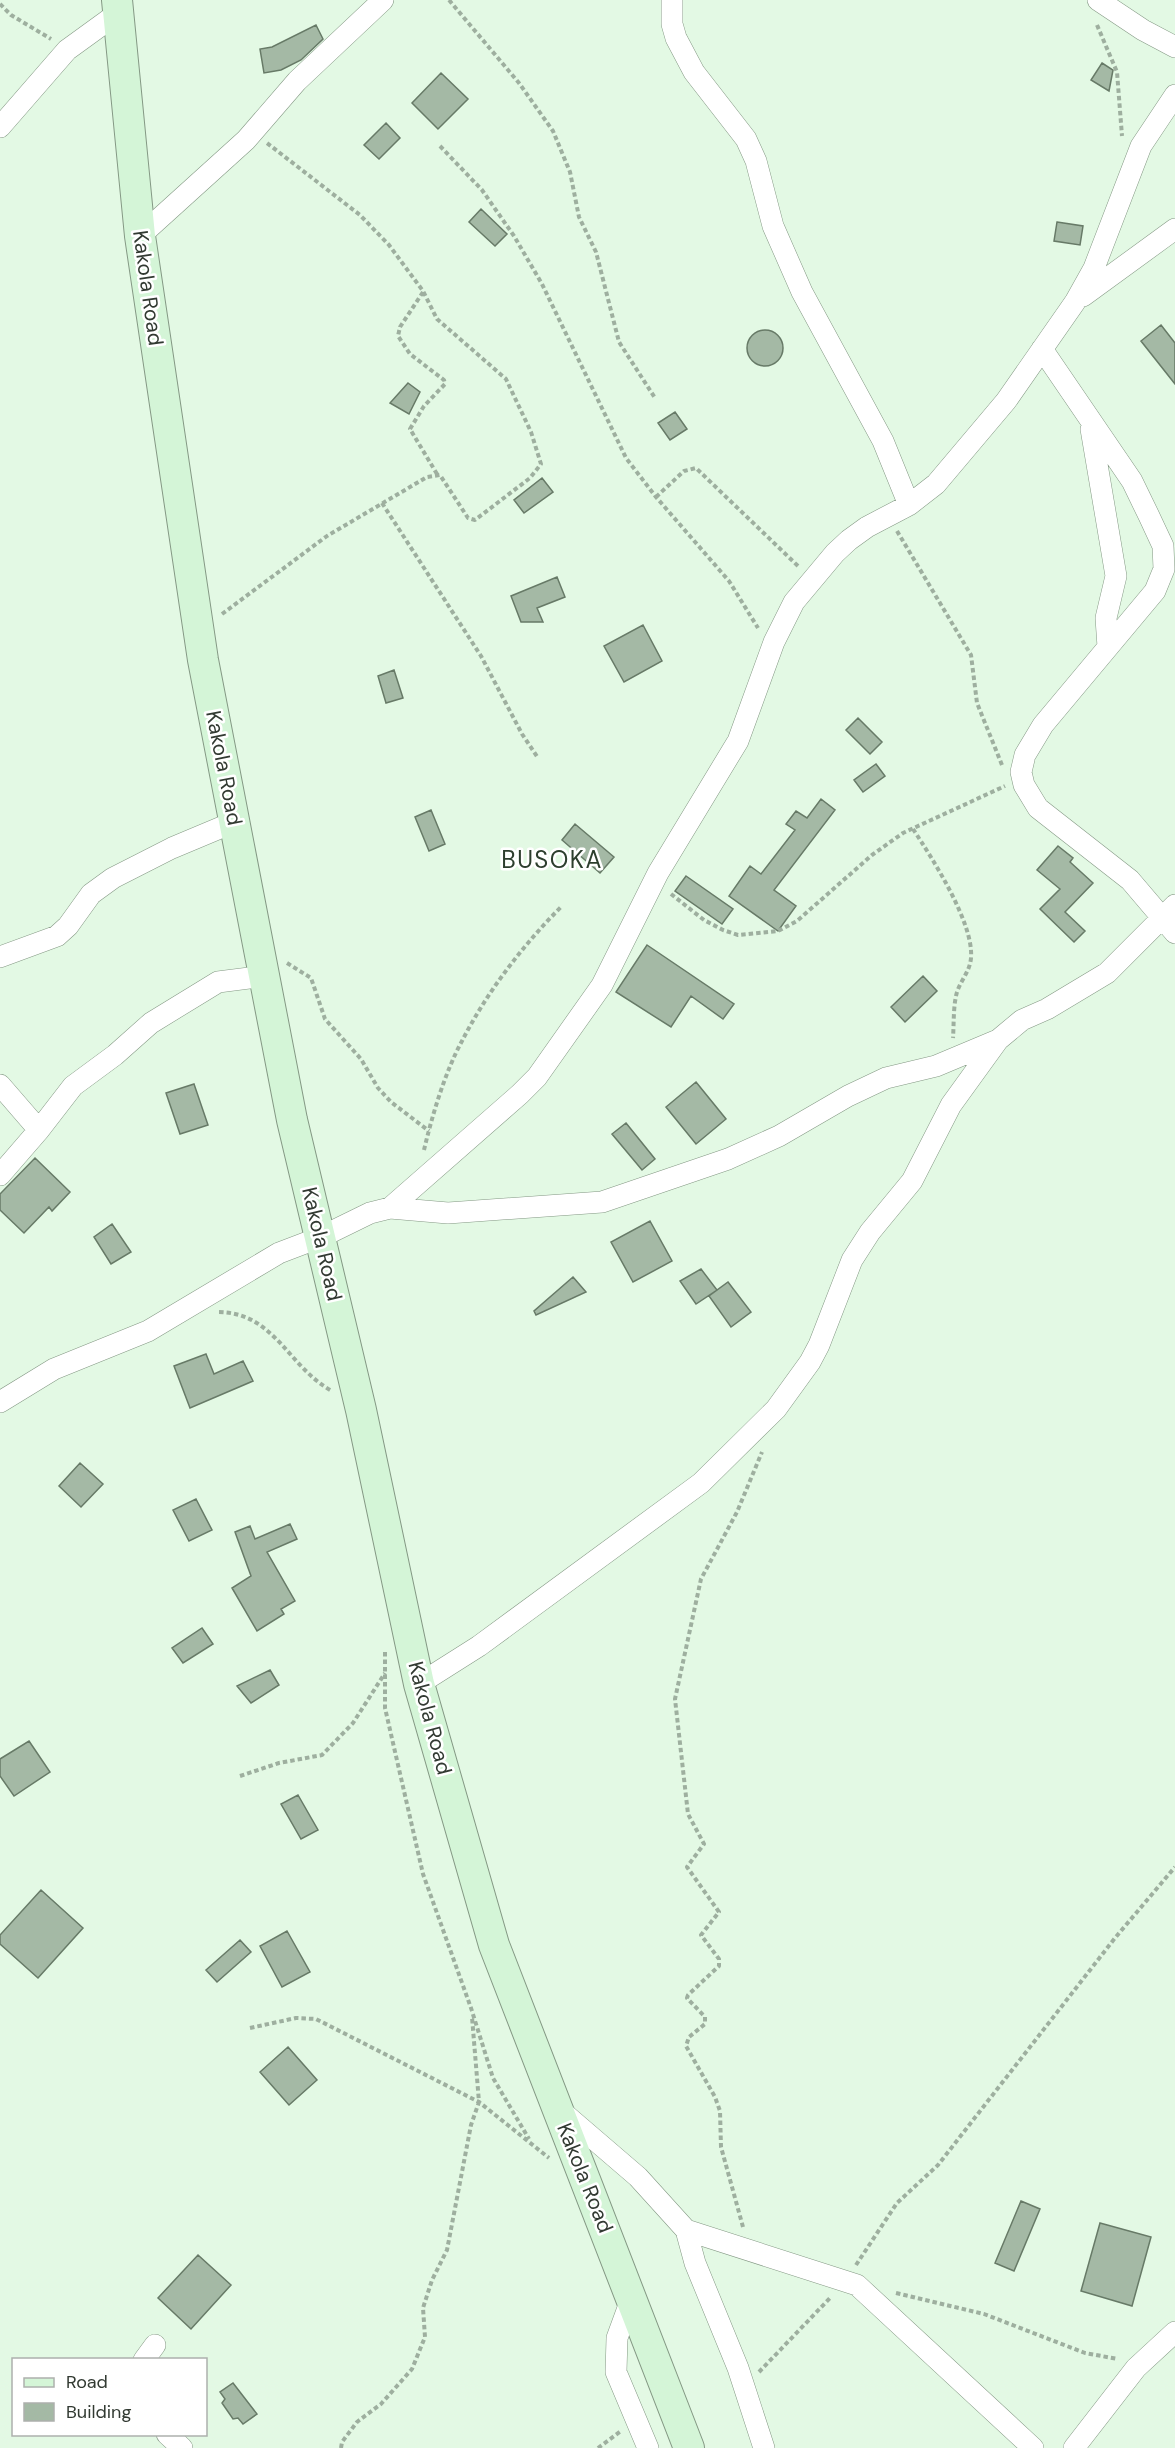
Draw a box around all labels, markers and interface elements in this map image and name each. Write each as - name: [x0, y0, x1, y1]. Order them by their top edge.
- street label: Kakola Road: [126, 229, 170, 347]
- street label: Kakola Road: [199, 708, 249, 828]
- district label: BUSOKA: [501, 844, 603, 875]
- street label: Kakola Road: [295, 1184, 349, 1304]
- street label: Kakola Road: [401, 1658, 459, 1778]
- street label: Kakola Road: [550, 2119, 620, 2237]
- legend: [12, 2358, 207, 2436]
- text: Road: [66, 2370, 108, 2394]
- text: Building: [66, 2400, 131, 2424]

